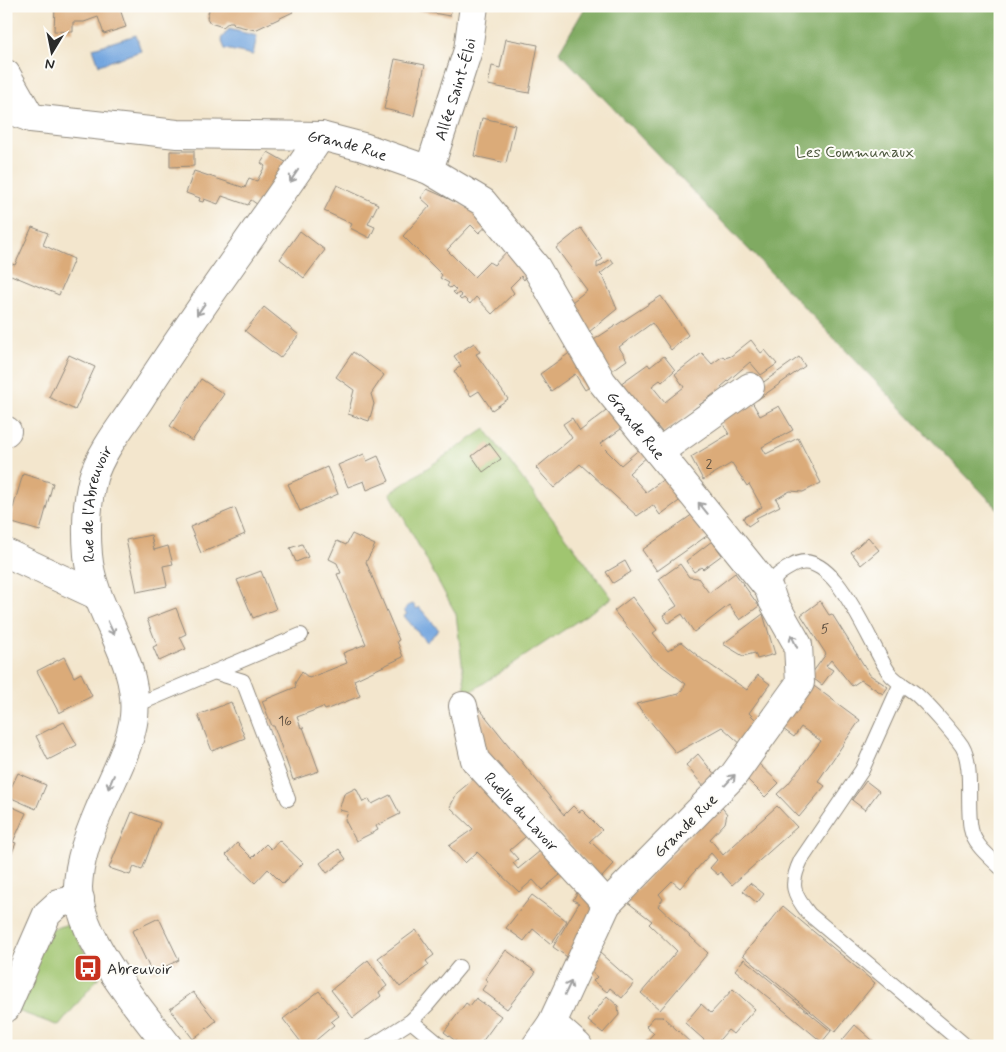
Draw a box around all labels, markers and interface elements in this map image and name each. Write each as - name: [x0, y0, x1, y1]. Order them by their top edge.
- north arrow: [28, 28, 78, 78]
- street label: Allée Saint-Éloi: [430, 37, 481, 143]
- text: N: [44, 54, 56, 73]
- street label: Grande Rue: [307, 126, 390, 167]
- park label: Les Communaux: [796, 142, 914, 163]
- one-way arrow: [289, 169, 299, 183]
- one-way arrow: [196, 302, 206, 316]
- street label: Grande Rue: [601, 387, 670, 465]
- street label: Rue de l'Abreuvoir: [78, 441, 118, 563]
- house number: 2: [706, 455, 713, 473]
- one-way arrow: [698, 501, 709, 514]
- one-way arrow: [107, 620, 117, 635]
- house number: 5: [821, 620, 829, 638]
- one-way arrow: [789, 634, 799, 649]
- house number: 16: [278, 712, 292, 730]
- street label: Ruelle du Lavoir: [479, 768, 563, 857]
- one-way arrow: [724, 773, 736, 786]
- one-way arrow: [105, 774, 115, 789]
- street label: Grande Rue: [649, 789, 723, 863]
- bus stop icon: Abreuvoir: [73, 953, 103, 983]
- place label: Abreuvoir: [107, 959, 173, 980]
- one-way arrow: [564, 981, 574, 996]

